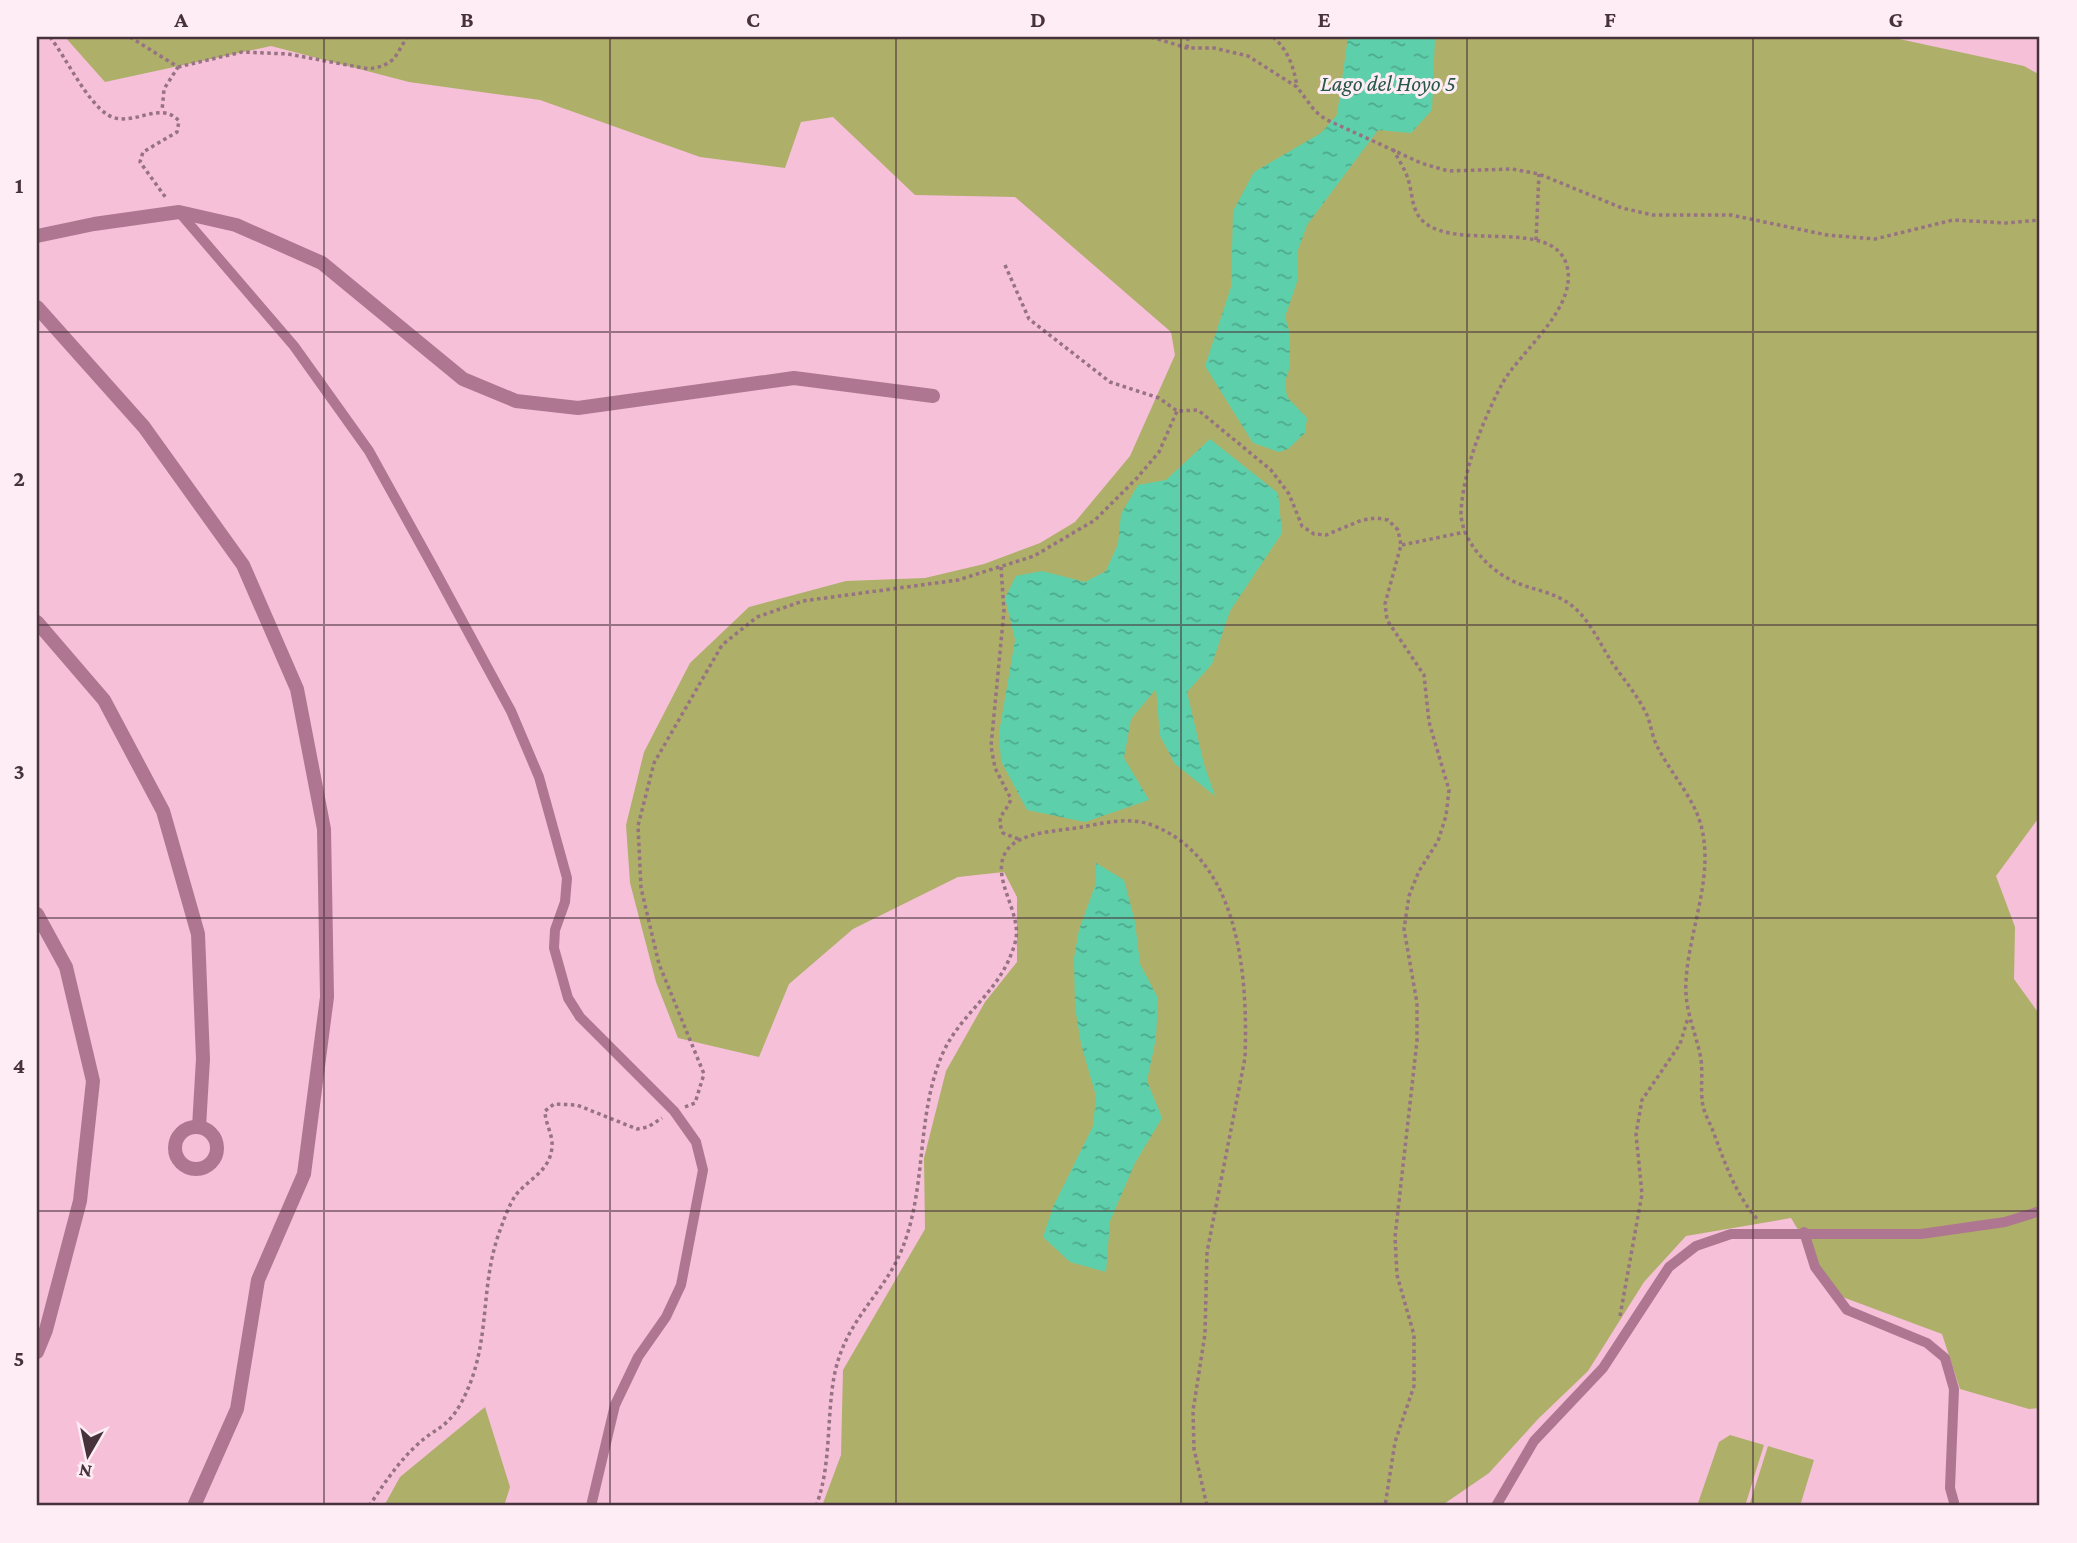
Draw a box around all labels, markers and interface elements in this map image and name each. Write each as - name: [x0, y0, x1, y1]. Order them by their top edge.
- text: A: [173, 6, 188, 32]
- text: B: [460, 6, 474, 32]
- text: C: [746, 6, 760, 32]
- text: D: [1030, 6, 1046, 32]
- text: E: [1317, 6, 1331, 32]
- text: F: [1604, 6, 1616, 32]
- text: G: [1889, 6, 1904, 32]
- water label: Lago del Hoyo 5: [1320, 70, 1456, 96]
- text: 1: [15, 172, 24, 198]
- text: 2: [13, 465, 25, 491]
- text: 3: [13, 758, 25, 784]
- text: 4: [13, 1052, 25, 1078]
- text: 5: [13, 1345, 25, 1371]
- north arrow: [52, 1420, 122, 1490]
- text: N: [77, 1460, 93, 1483]

